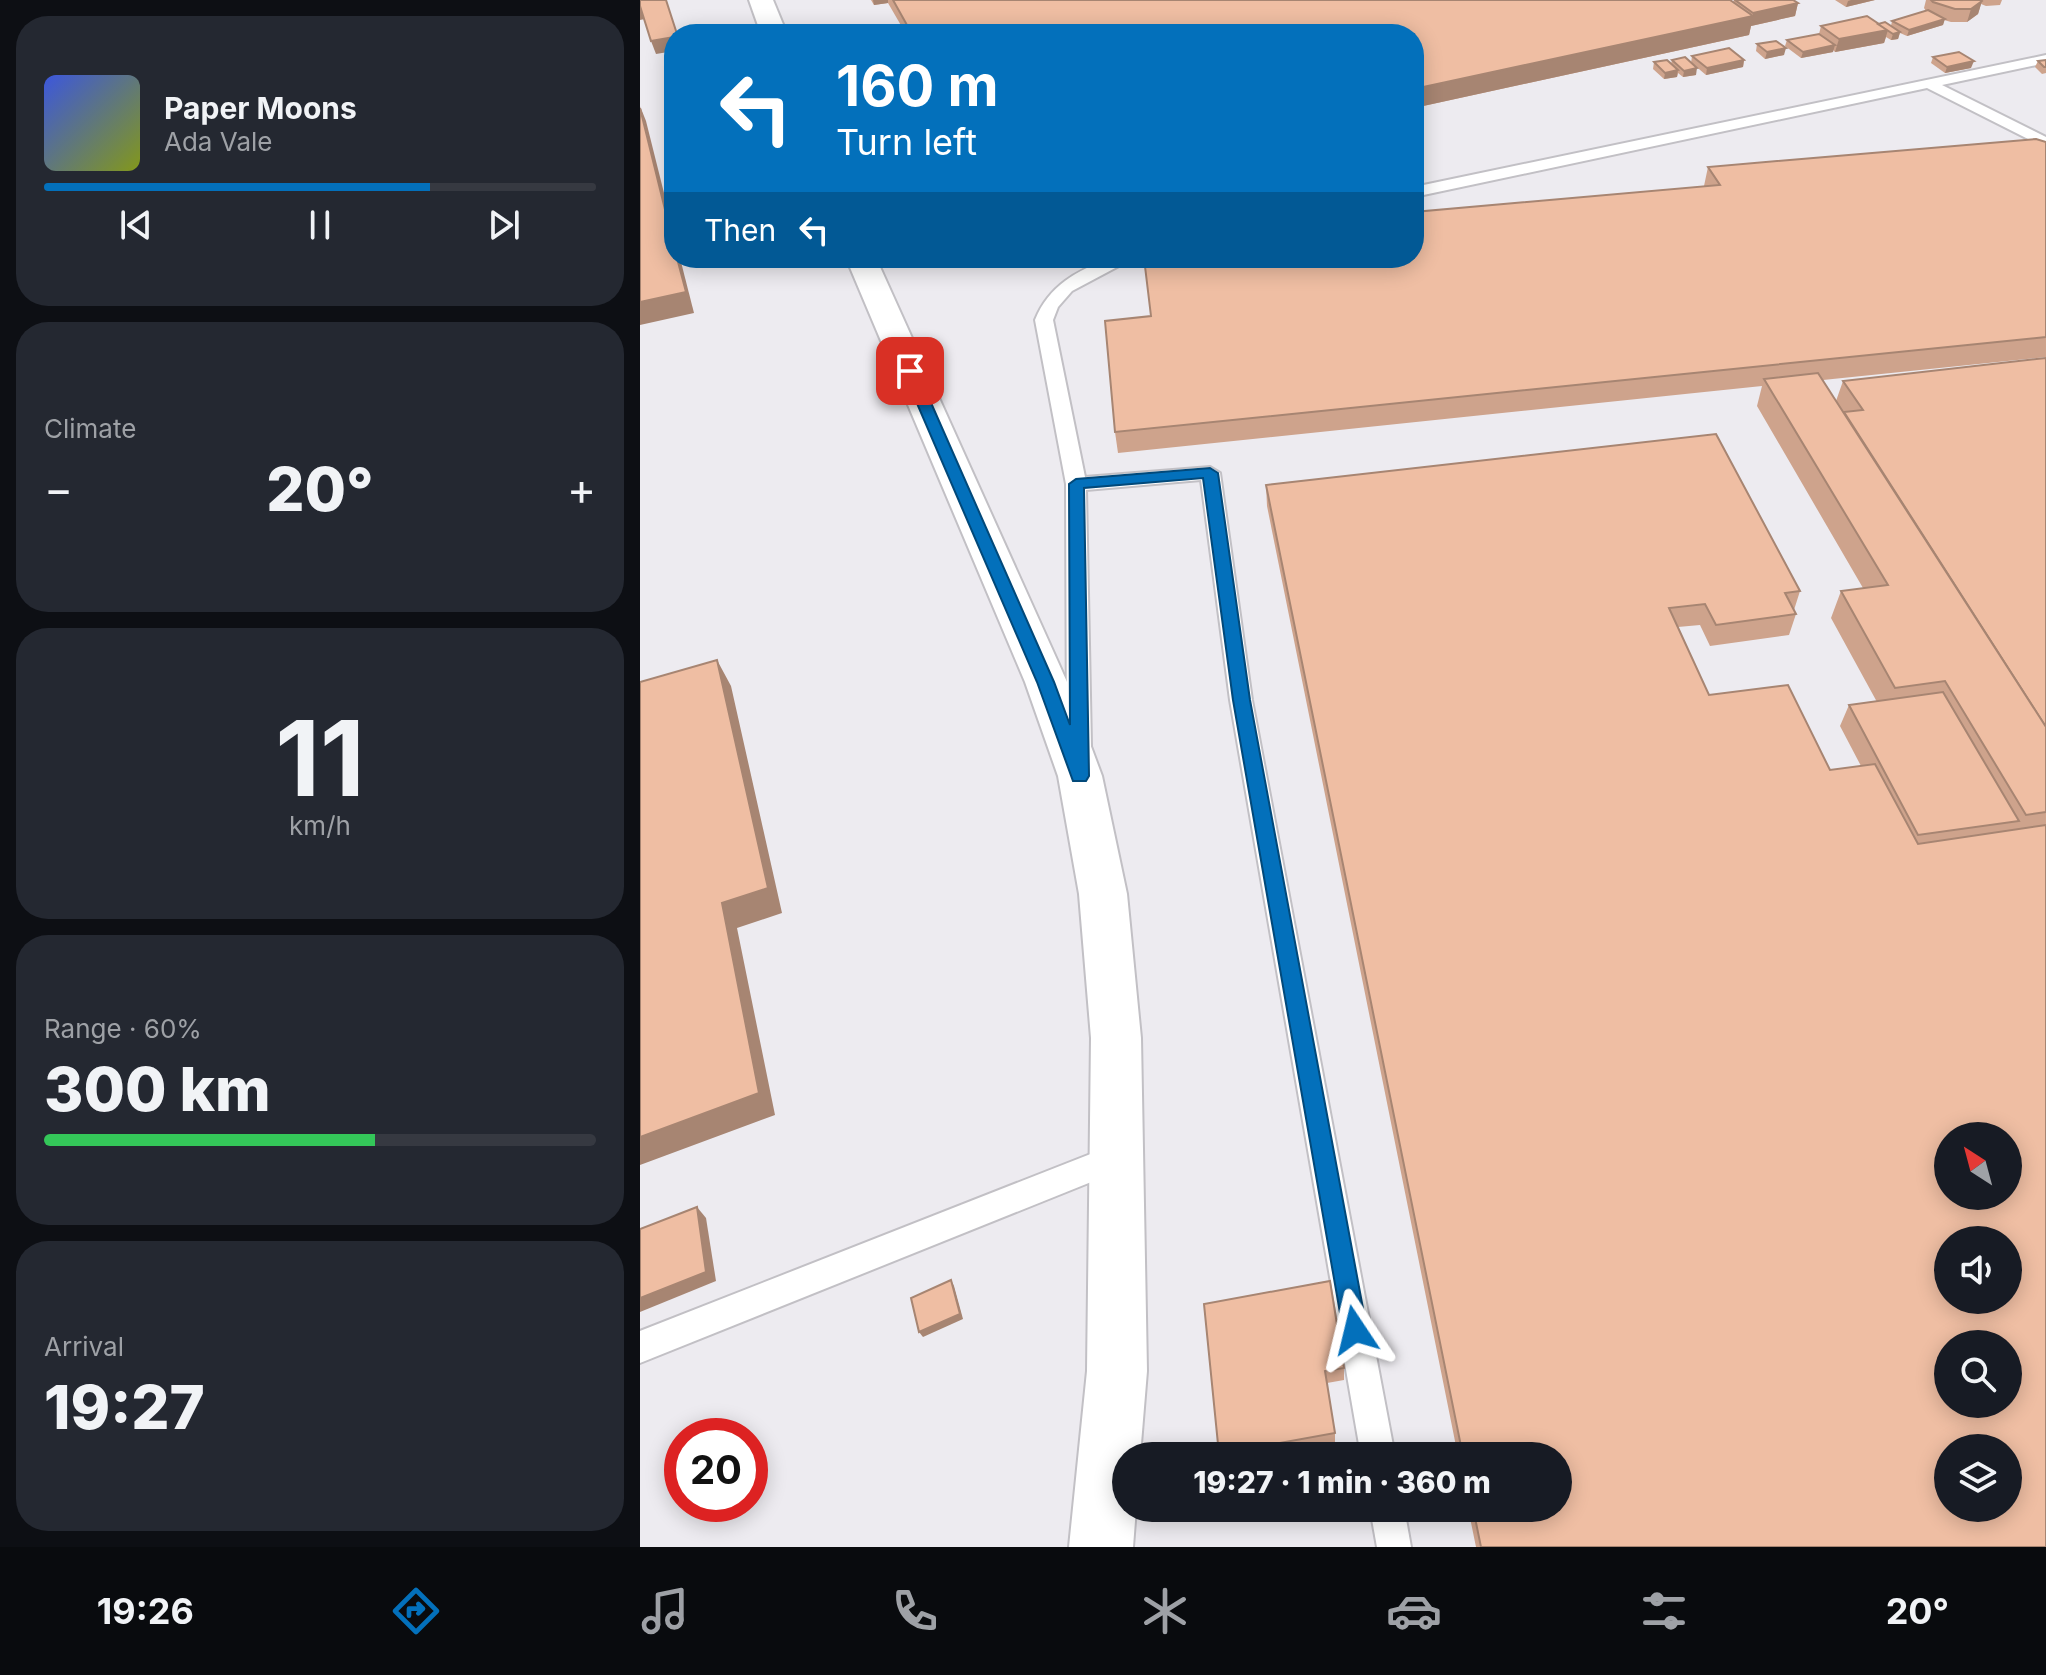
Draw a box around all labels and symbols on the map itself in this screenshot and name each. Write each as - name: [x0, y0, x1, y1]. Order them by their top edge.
- pin: [876, 337, 944, 405]
- north arrow: [1934, 1122, 2022, 1210]
- position arrow: [1313, 1288, 1397, 1372]
- speed limit sign: 20: [664, 1418, 768, 1522]

